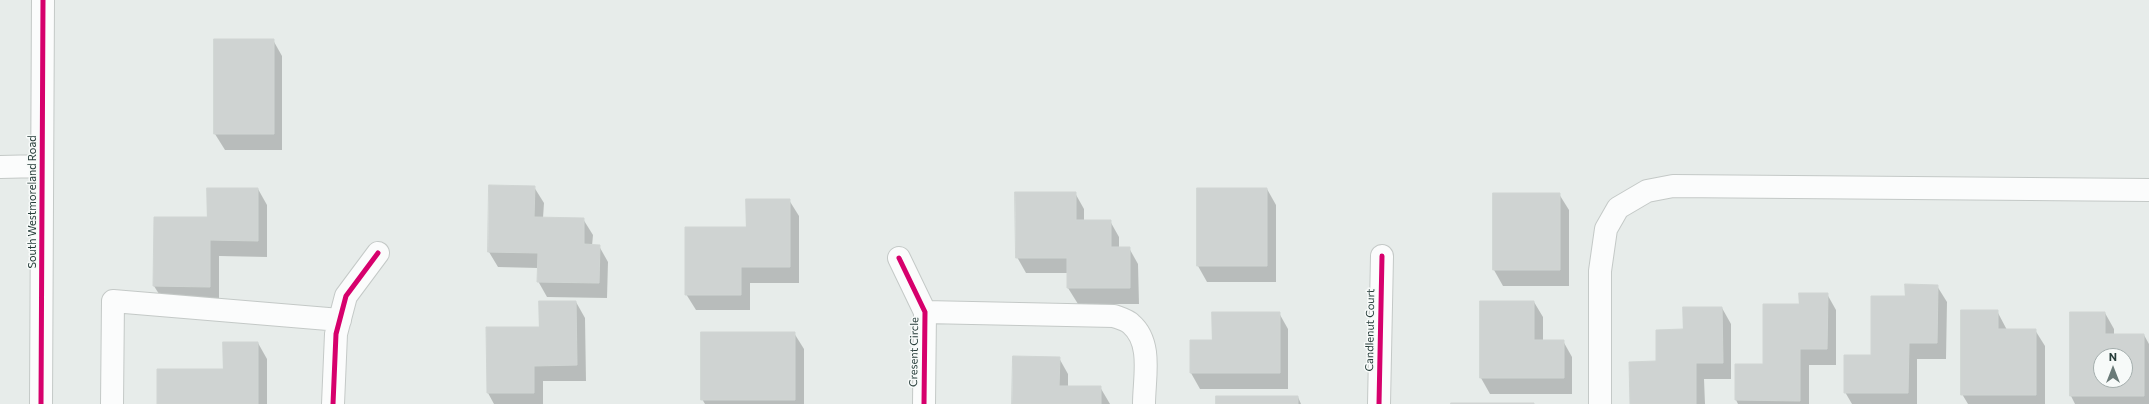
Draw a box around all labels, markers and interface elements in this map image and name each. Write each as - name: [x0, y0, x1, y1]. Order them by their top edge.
- street label: South Westmoreland Road: [25, 136, 39, 268]
- street label: Candlenut Court: [1363, 289, 1377, 371]
- street label: Cresent Circle: [907, 317, 921, 387]
- north arrow: [2093, 348, 2133, 388]
- text: N: [2109, 350, 2117, 363]

